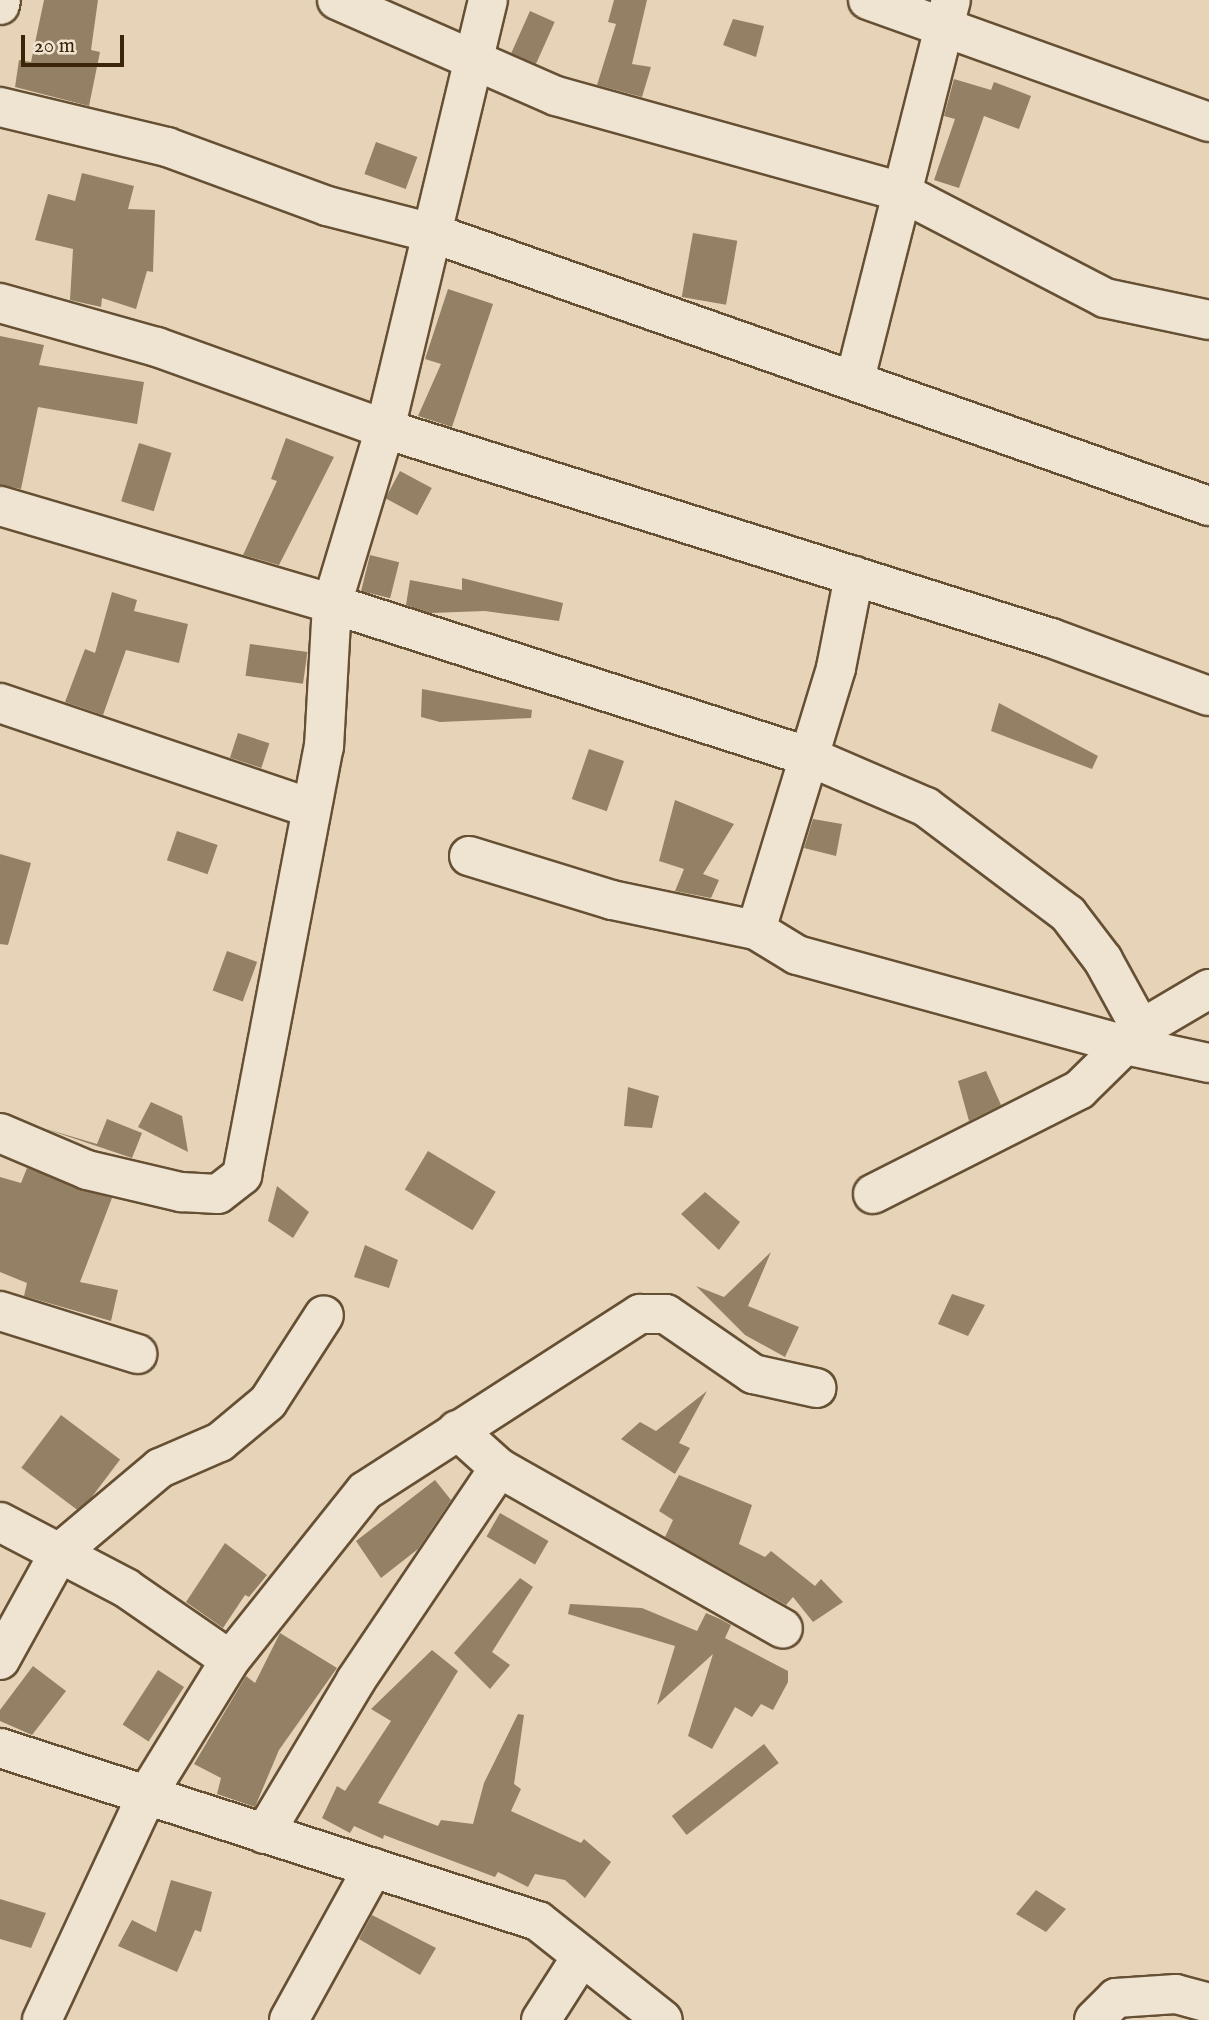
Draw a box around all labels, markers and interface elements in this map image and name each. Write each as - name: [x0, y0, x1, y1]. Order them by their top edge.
- scale bar: [24, 21, 128, 65]
- text: 20 m: [34, 33, 75, 60]

